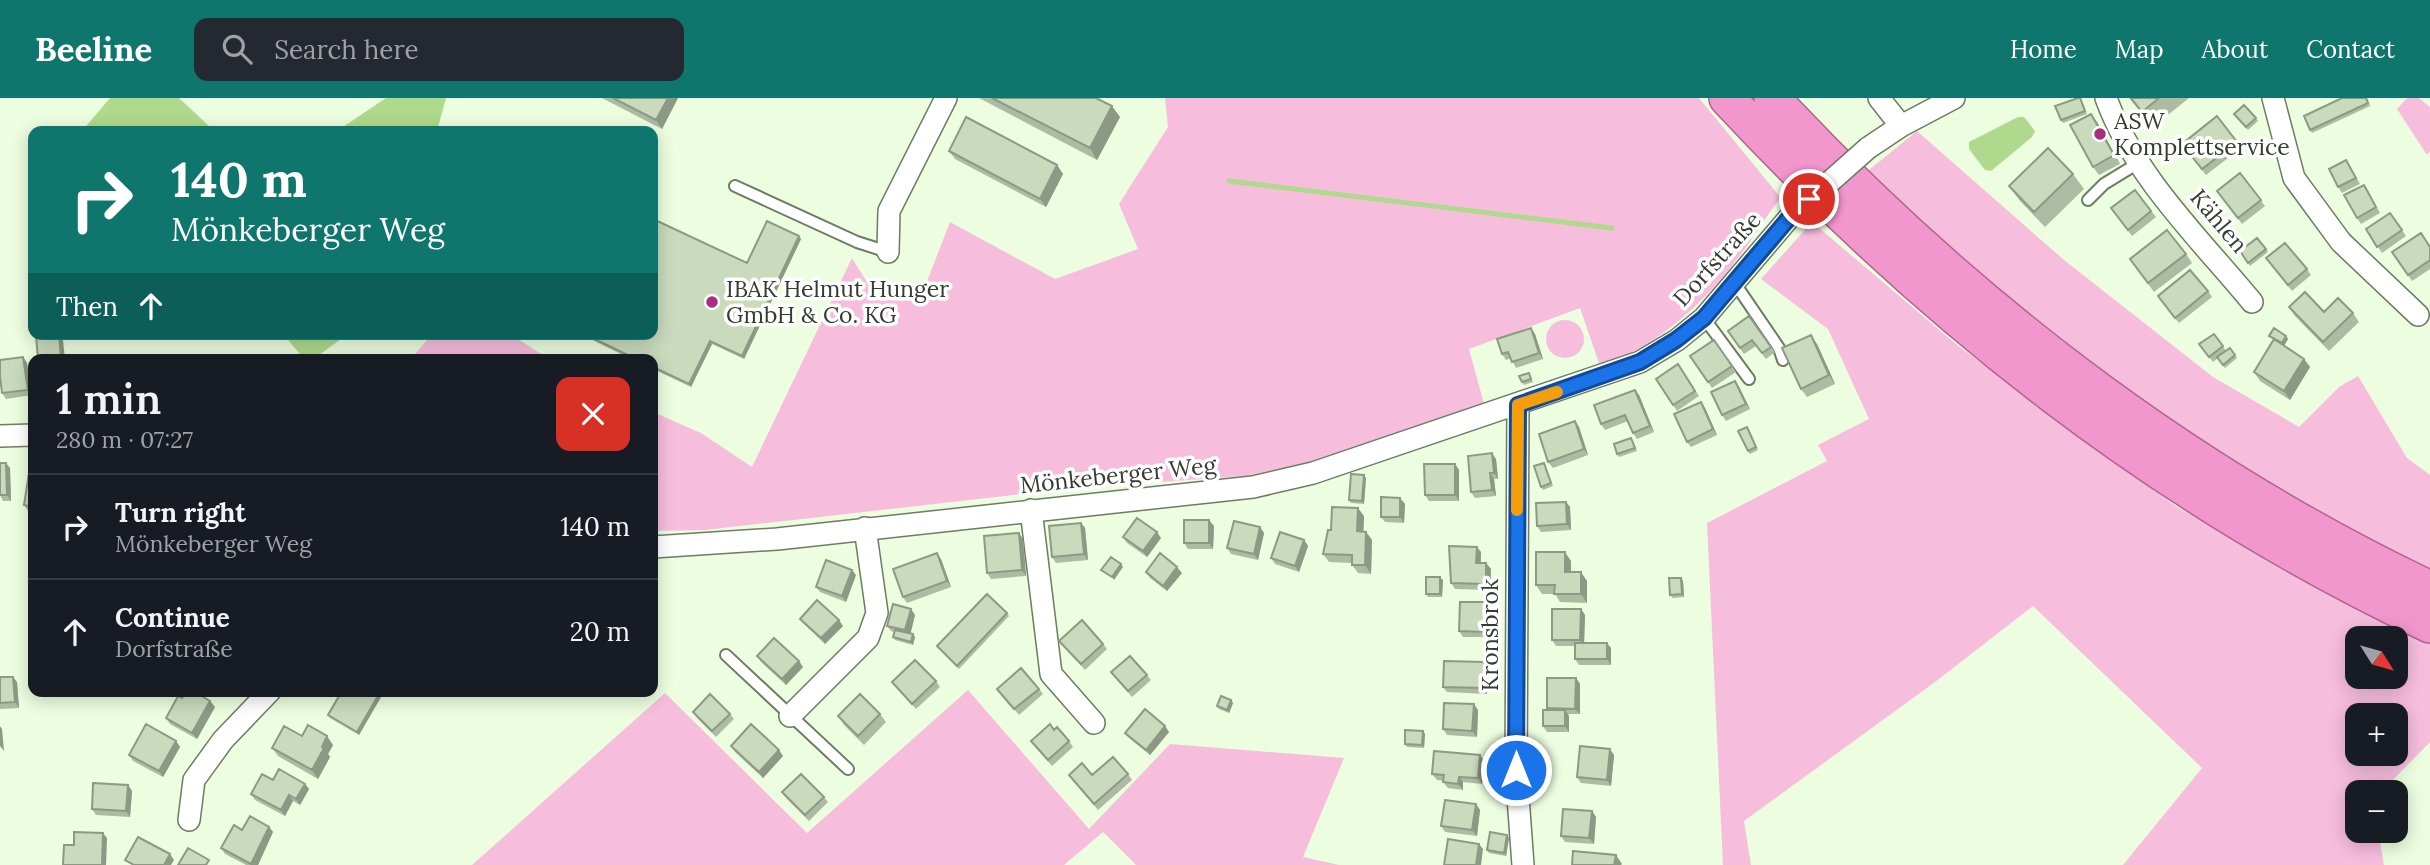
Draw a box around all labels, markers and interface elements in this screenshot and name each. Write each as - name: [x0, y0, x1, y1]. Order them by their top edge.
- search box: [194, 18, 684, 81]
- text: Beeline: [35, 28, 152, 70]
- icon: search: [218, 30, 256, 68]
- text: Search here: [274, 33, 419, 66]
- text: Home: [2010, 34, 2077, 65]
- text: Map: [2115, 34, 2164, 65]
- text: About: [2202, 34, 2268, 65]
- text: Contact: [2306, 34, 2395, 65]
- place label: ASW Komplettservice: [2113, 106, 2290, 161]
- marker: ASW Komplettservice: [2092, 126, 2108, 142]
- text: 140 m: [171, 148, 307, 210]
- icon: right: [56, 154, 147, 245]
- pin: [1779, 169, 1839, 229]
- icon: arrive: [1790, 180, 1828, 218]
- street label: Kählen: [2184, 183, 2254, 258]
- street label: Dorfstraße: [1666, 205, 1767, 312]
- text: Mönkeberger Weg: [171, 209, 445, 250]
- place label: IBAK Helmut Hunger GmbH & Co. KG: [726, 274, 949, 329]
- icon: ahead: [132, 287, 170, 325]
- text: Then: [56, 290, 118, 323]
- marker: IBAK Helmut Hunger GmbH & Co. KG: [704, 294, 720, 310]
- text: 1 min: [56, 372, 161, 426]
- button: close: [556, 377, 630, 451]
- text: 280 m · 07:27: [56, 425, 193, 454]
- street label: Mönkeberger Weg: [1018, 450, 1219, 499]
- text: Turn right: [115, 496, 246, 529]
- icon: right: [56, 508, 94, 546]
- text: 140 m: [560, 510, 630, 543]
- text: Mönkeberger Weg: [115, 529, 312, 558]
- street label: Kronsbrok: [1475, 578, 1504, 691]
- text: Continue: [115, 601, 230, 634]
- icon: ahead: [56, 613, 94, 651]
- text: 20 m: [570, 615, 630, 648]
- north arrow: [2345, 626, 2408, 690]
- map controls: [2345, 626, 2408, 843]
- text: Dorfstraße: [115, 634, 233, 663]
- button: +: [2345, 703, 2408, 766]
- position arrow: [1479, 733, 1553, 807]
- button: −: [2345, 780, 2408, 843]

